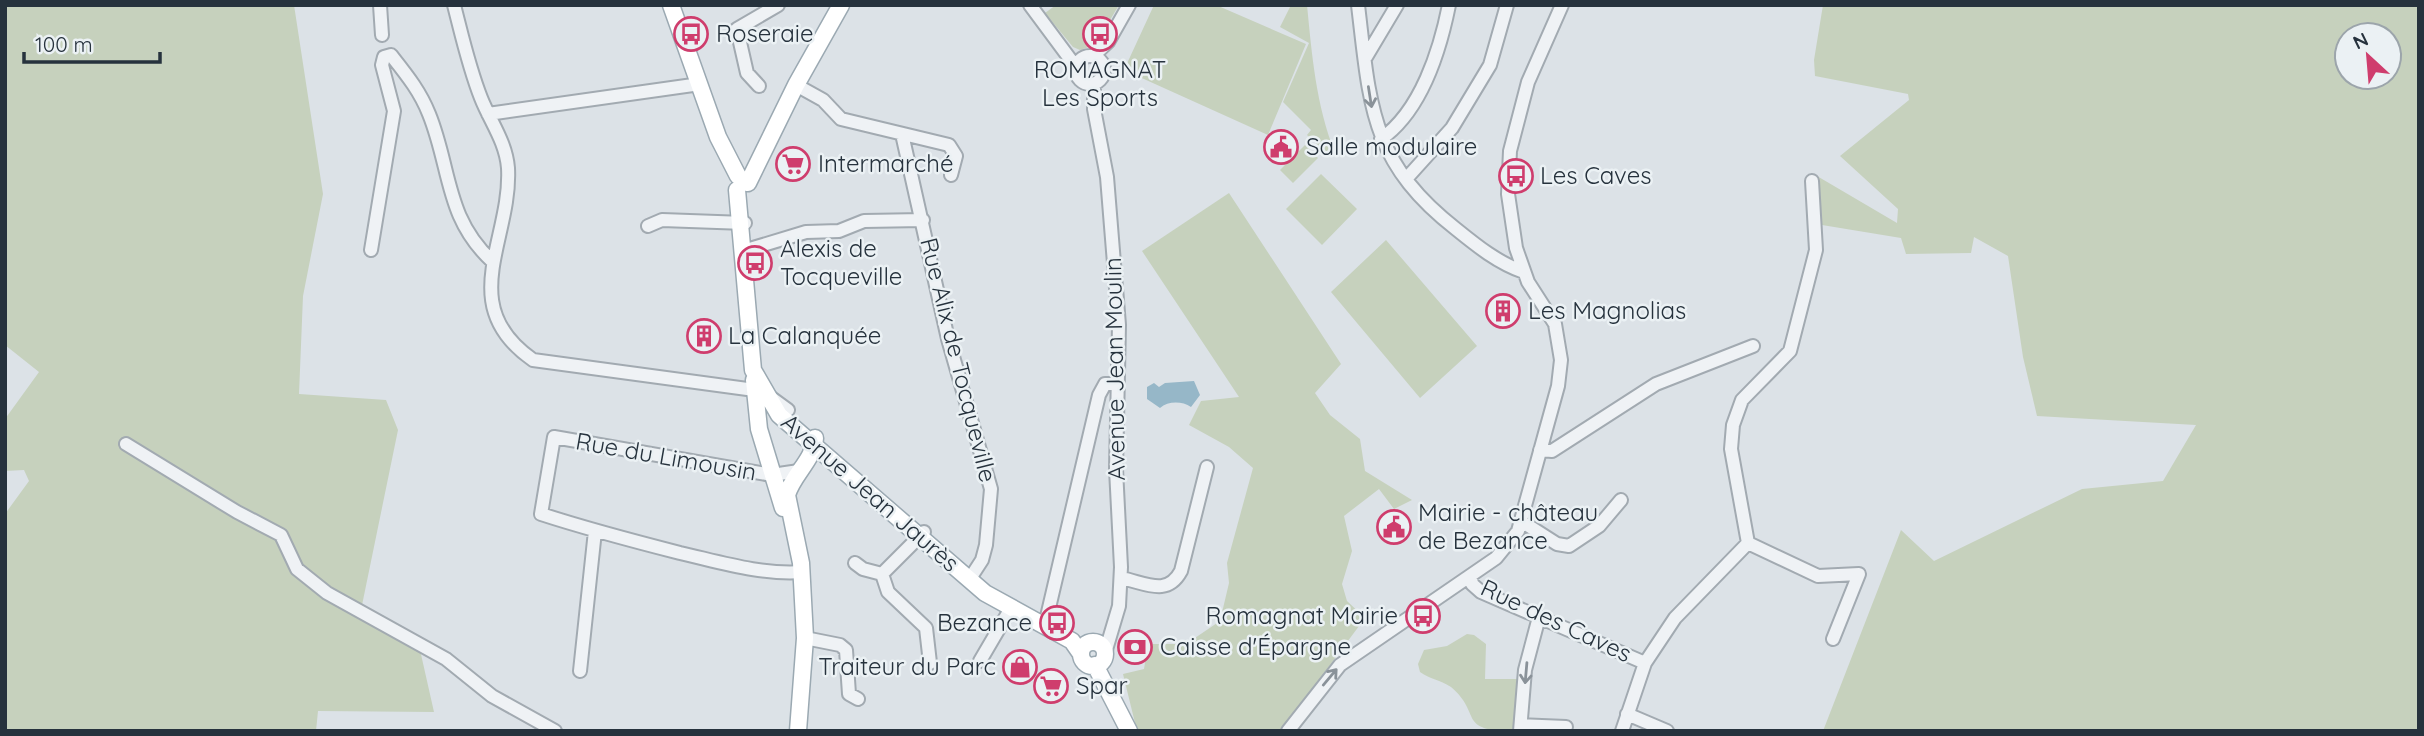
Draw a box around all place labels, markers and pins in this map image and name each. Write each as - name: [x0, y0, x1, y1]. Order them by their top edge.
- bus stop icon: Roseraie: [672, 15, 710, 53]
- bus stop icon: ROMAGNAT Les Sports: [1081, 15, 1119, 53]
- place label: Roseraie: [716, 18, 813, 48]
- place label: ROMAGNAT Les Sports: [1034, 54, 1166, 112]
- public building icon: Salle modulaire: [1262, 128, 1300, 166]
- place label: Salle modulaire: [1306, 131, 1477, 161]
- supermarket icon: Intermarché: [774, 145, 812, 183]
- place label: Intermarché: [818, 148, 953, 178]
- bus stop icon: Les Caves: [1497, 157, 1535, 195]
- place label: Les Caves: [1540, 160, 1651, 190]
- place label: Alexis de Tocqueville: [780, 233, 902, 291]
- bus stop icon: Alexis de Tocqueville: [736, 244, 774, 282]
- building icon: Les Magnolias: [1484, 292, 1522, 330]
- place label: Les Magnolias: [1528, 295, 1686, 325]
- building icon: La Calanquée: [685, 317, 723, 355]
- place label: La Calanquée: [728, 320, 881, 350]
- place label: Mairie - château de Bezance: [1418, 497, 1598, 555]
- public building icon: Mairie - château de Bezance: [1375, 508, 1413, 546]
- bus stop icon: Romagnat Mairie: [1404, 597, 1442, 635]
- place label: Romagnat Mairie: [1206, 600, 1398, 630]
- bus stop icon: Bezance: [1038, 604, 1076, 642]
- place label: Bezance: [937, 607, 1032, 637]
- bank icon: Caisse d'Épargne: [1116, 628, 1154, 666]
- place label: Caisse d'Épargne: [1160, 631, 1351, 661]
- shop icon: Traiteur du Parc: [1001, 648, 1039, 686]
- place label: Traiteur du Parc: [818, 651, 996, 681]
- supermarket icon: Spar: [1032, 667, 1070, 705]
- place label: Spar: [1076, 670, 1128, 700]

